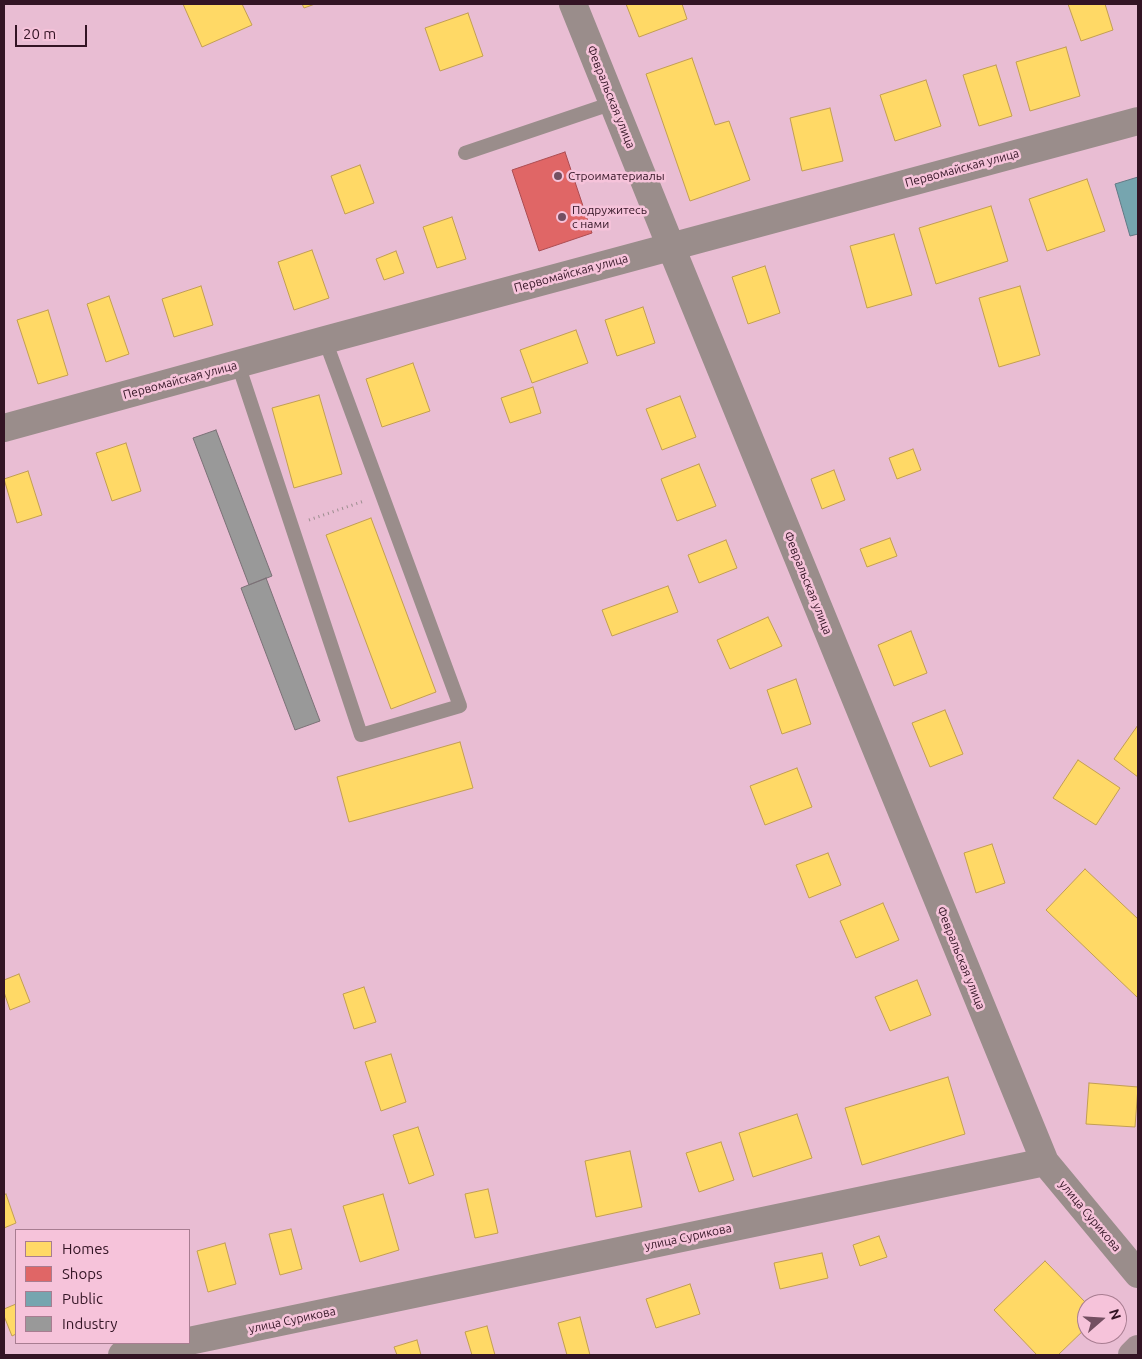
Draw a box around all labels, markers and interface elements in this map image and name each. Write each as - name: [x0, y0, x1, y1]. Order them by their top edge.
- scale bar: [18, 15, 90, 47]
- text: 20 m: [23, 25, 56, 42]
- street label: Февральская улица: [584, 43, 638, 151]
- street label: Первомайская улица: [903, 146, 1021, 190]
- place label: Строиматериалы: [568, 169, 665, 183]
- marker: Строиматериалы: [552, 170, 564, 182]
- place label: Подружитесь с нами: [572, 203, 647, 231]
- marker: Подружитесь с нами: [556, 211, 568, 223]
- street label: Первомайская улица: [512, 251, 630, 295]
- street label: Первомайская улица: [121, 358, 239, 402]
- street label: Февральская улица: [781, 529, 835, 637]
- street label: Февральская улица: [934, 904, 988, 1012]
- street label: улица Сурикова: [1056, 1177, 1124, 1255]
- street label: улица Сурикова: [643, 1221, 733, 1253]
- legend: [15, 1229, 190, 1344]
- text: Homes: [62, 1240, 109, 1257]
- text: Shops: [62, 1265, 103, 1282]
- text: Public: [62, 1290, 103, 1307]
- north arrow: [1077, 1294, 1127, 1344]
- street label: улица Сурикова: [247, 1304, 337, 1336]
- text: N: [1106, 1307, 1125, 1322]
- text: Industry: [62, 1315, 117, 1332]

